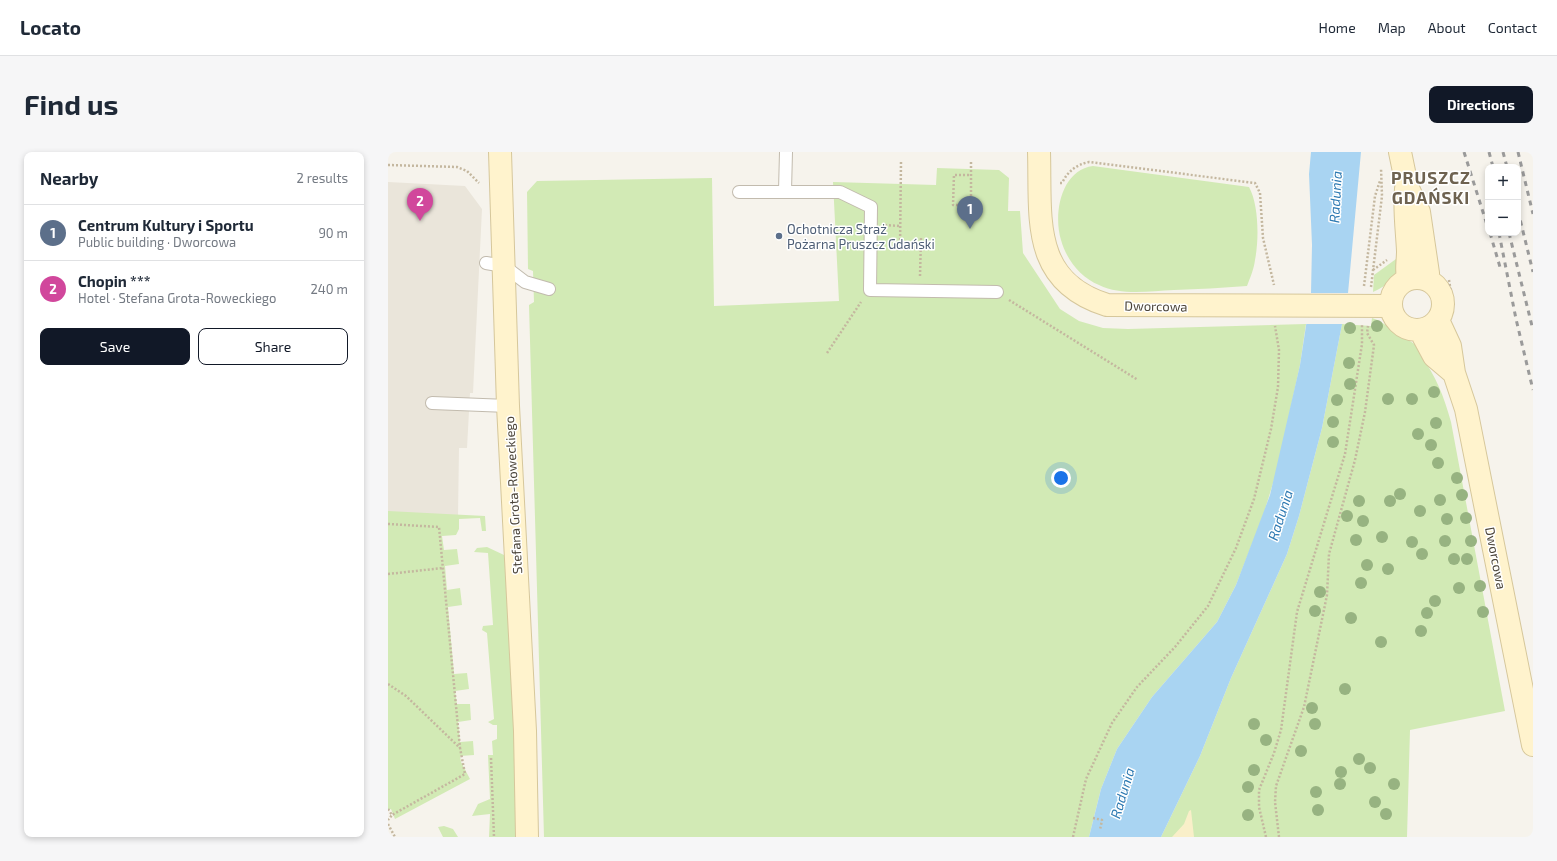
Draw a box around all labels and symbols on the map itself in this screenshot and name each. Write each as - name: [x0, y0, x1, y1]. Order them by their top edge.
- district label: PRUSZCZ GDAŃSKI: [1391, 167, 1471, 207]
- water label: Radunia: [1325, 171, 1345, 223]
- pin: 2: [407, 188, 433, 221]
- pin: 1: [957, 196, 983, 229]
- place label: Ochotnicza Straż Pożarna Pruszcz Gdański: [787, 221, 935, 252]
- marker: Ochotnicza Straż Pożarna Pruszcz Gdański: [774, 231, 784, 241]
- street label: Dworcowa: [1124, 297, 1188, 315]
- street label: Stefana Grota-Roweckiego: [501, 416, 525, 574]
- your location: [1051, 468, 1071, 488]
- water label: Radunia: [1264, 488, 1296, 542]
- street label: Dworcowa: [1482, 525, 1510, 591]
- water label: Radunia: [1106, 766, 1138, 820]

